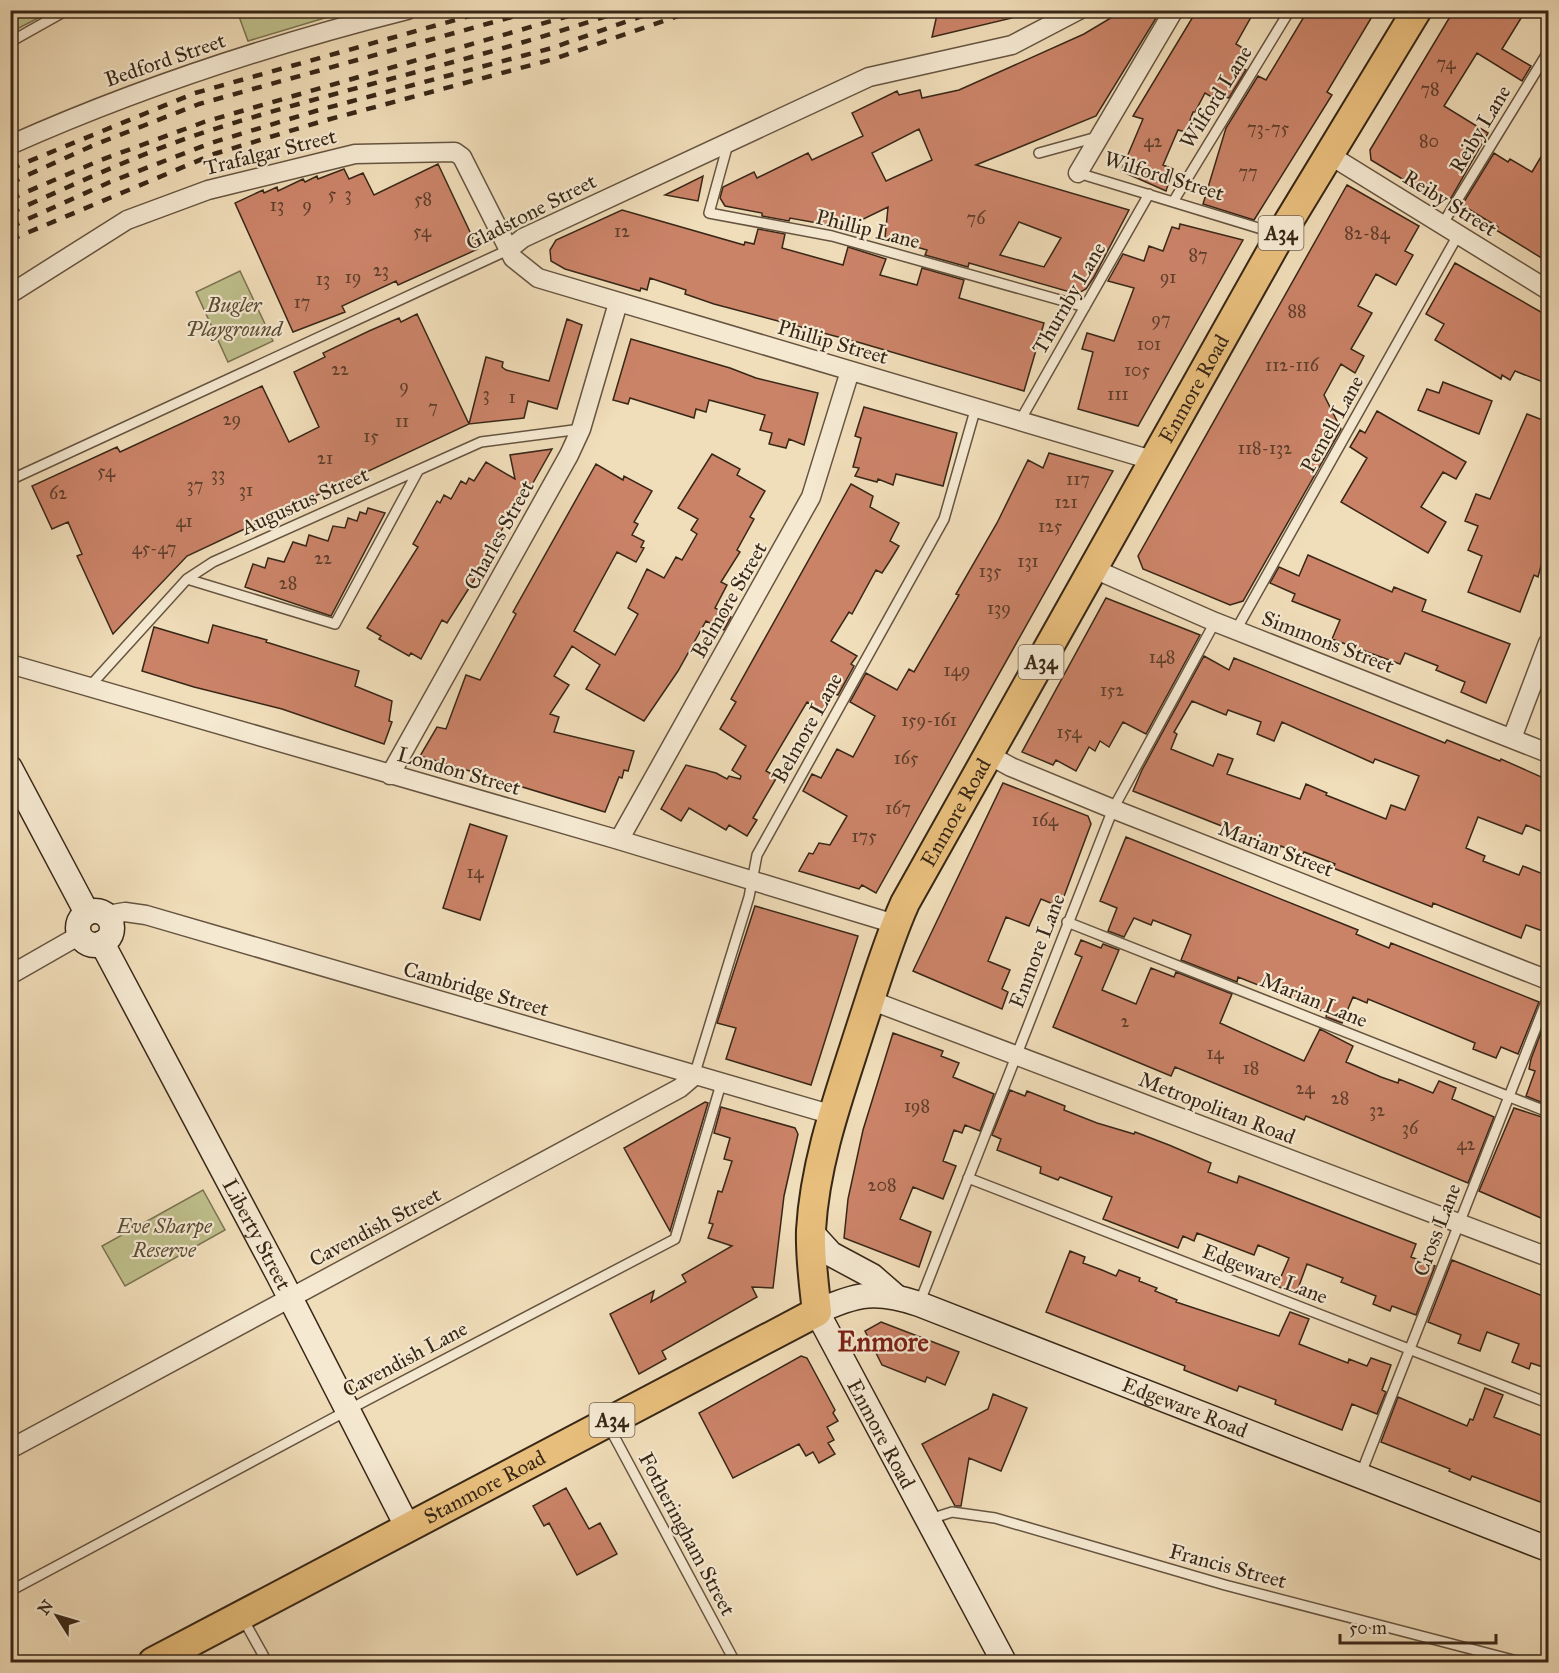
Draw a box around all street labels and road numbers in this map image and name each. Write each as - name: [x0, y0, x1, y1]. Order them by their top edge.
- street label: Bedford Street: [101, 27, 229, 93]
- street label: Wilford Lane: [1174, 41, 1258, 153]
- street label: Reiby Lane: [1444, 80, 1516, 178]
- street label: Trafalgar Street: [201, 123, 339, 181]
- street label: Wilford Street: [1101, 145, 1228, 207]
- street label: Reiby Street: [1398, 164, 1502, 242]
- street label: Gladstone Street: [461, 168, 601, 256]
- street label: Phillip Lane: [813, 204, 923, 255]
- road number: A34: [1258, 216, 1304, 250]
- street label: Thurnby Lane: [1026, 237, 1112, 359]
- street label: Phillip Street: [775, 314, 892, 370]
- street label: Enmore Road: [1153, 330, 1235, 448]
- street label: Pemell Lane: [1295, 371, 1369, 477]
- street label: Augustus Street: [236, 461, 373, 541]
- street label: Charles Street: [458, 475, 540, 594]
- street label: Belmore Street: [685, 537, 773, 663]
- street label: Simmons Street: [1258, 605, 1398, 679]
- road number: A34: [1018, 645, 1064, 679]
- street label: Belmore Lane: [766, 668, 848, 788]
- street label: London Street: [394, 741, 524, 801]
- street label: Enmore Road: [915, 753, 997, 871]
- street label: Marian Street: [1215, 815, 1338, 883]
- street label: Enmore Lane: [1003, 890, 1071, 1012]
- street label: Cambridge Street: [400, 956, 552, 1022]
- street label: Marian Lane: [1257, 967, 1372, 1033]
- street label: Metropolitan Road: [1135, 1066, 1299, 1150]
- street label: Liberty Street: [217, 1174, 297, 1295]
- street label: Cross Lane: [1407, 1180, 1467, 1280]
- street label: Cavendish Street: [305, 1181, 446, 1273]
- street label: Edgeware Lane: [1199, 1238, 1332, 1310]
- street label: Cavendish Lane: [338, 1315, 472, 1403]
- street label: Edgeware Road: [1118, 1371, 1252, 1444]
- street label: Enmore Road: [841, 1375, 921, 1494]
- road number: A34: [590, 1403, 634, 1437]
- street label: Stanmore Road: [419, 1444, 550, 1530]
- street label: Fotheringham Street: [633, 1448, 741, 1621]
- street label: Francis Street: [1167, 1538, 1290, 1594]

